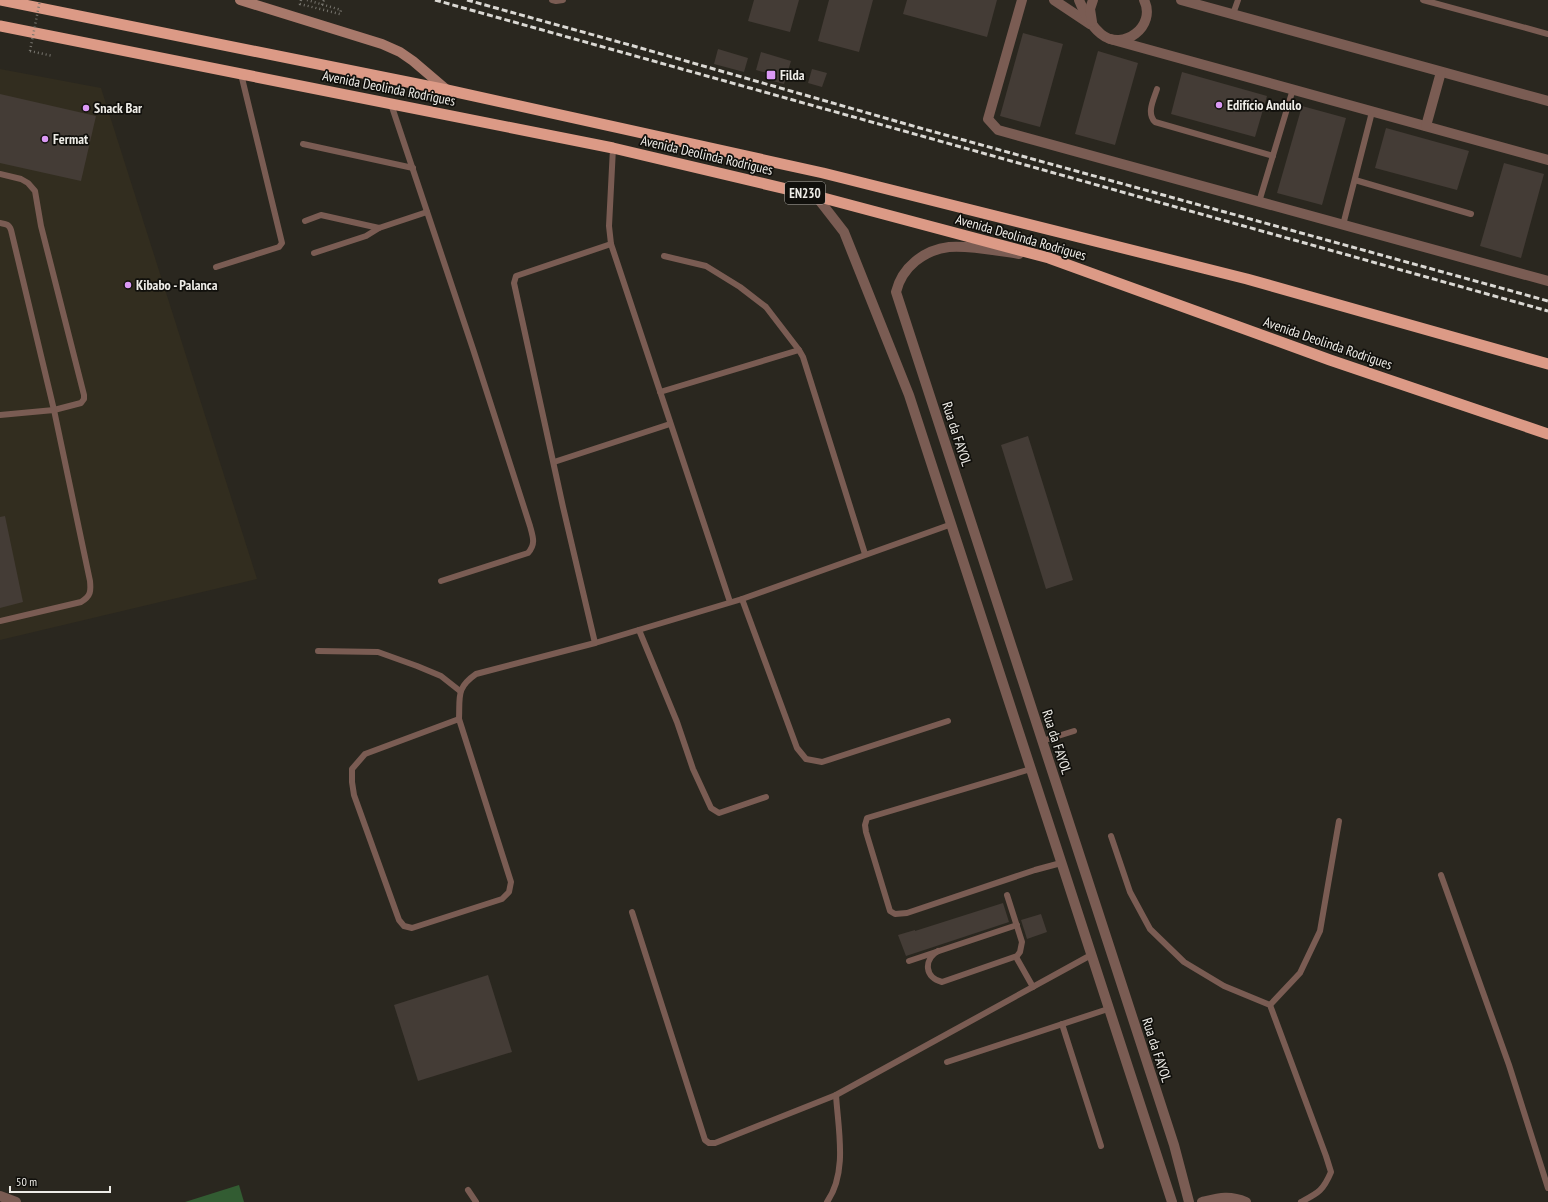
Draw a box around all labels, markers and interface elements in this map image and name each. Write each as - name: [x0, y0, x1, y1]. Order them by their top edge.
- street label: Avenida Deolinda Rodrigues: [321, 66, 457, 110]
- place label: Filda: [780, 66, 805, 84]
- marker: Filda: [765, 69, 777, 81]
- place label: Edifício Andulo: [1227, 96, 1301, 114]
- place label: Snack Bar: [94, 99, 143, 117]
- marker: Edifício Andulo: [1214, 100, 1224, 110]
- marker: Snack Bar: [81, 103, 91, 113]
- place label: Fermat: [53, 130, 88, 148]
- street label: Avenida Deolinda Rodrigues: [639, 131, 775, 179]
- marker: Fermat: [40, 134, 50, 144]
- road number: EN230: [785, 182, 825, 204]
- street label: Avenida Deolinda Rodrigues: [954, 210, 1089, 264]
- place label: Kibabo - Palanca: [136, 276, 218, 294]
- marker: Kibabo - Palanca: [123, 280, 133, 290]
- street label: Avenida Deolinda Rodrigues: [1261, 312, 1395, 374]
- street label: Rua da FAYOL: [938, 399, 976, 469]
- street label: Rua da FAYOL: [1038, 707, 1076, 777]
- street label: Rua da FAYOL: [1138, 1015, 1176, 1085]
- scale bar: [10, 1168, 110, 1194]
- text: 50 m: [16, 1174, 37, 1189]

